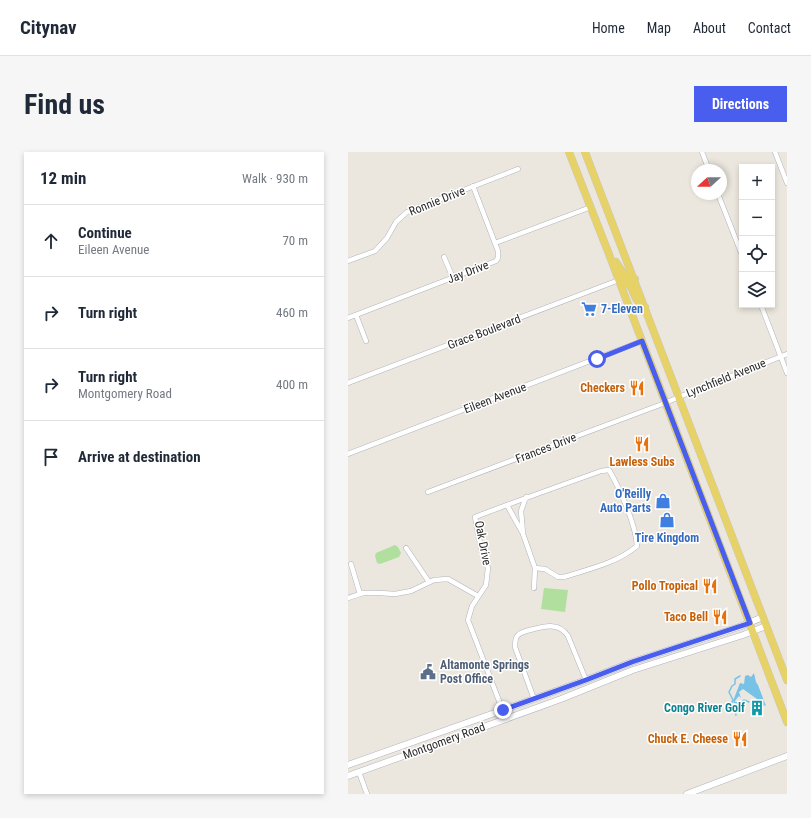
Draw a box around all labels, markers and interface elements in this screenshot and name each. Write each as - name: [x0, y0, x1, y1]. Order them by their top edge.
- text: Citynav: [20, 16, 77, 39]
- text: Home: [592, 20, 625, 36]
- text: Map: [647, 20, 671, 36]
- text: About: [693, 20, 726, 36]
- text: Contact: [748, 20, 791, 36]
- button: Directions: [694, 86, 787, 122]
- text: Find us: [24, 88, 105, 121]
- north arrow: [691, 164, 727, 200]
- map controls: [739, 164, 775, 308]
- button: +: [739, 164, 775, 200]
- text: 12 min: [40, 168, 86, 188]
- text: Walk · 930 m: [242, 171, 308, 186]
- street label: Ronnie Drive: [407, 183, 467, 219]
- button: −: [739, 200, 775, 236]
- text: Continue: [78, 224, 132, 242]
- icon: ahead: [40, 230, 62, 252]
- text: 70 m: [282, 233, 308, 248]
- button: locate: [739, 236, 775, 272]
- text: Eileen Avenue: [78, 242, 149, 257]
- street label: Jay Drive: [445, 258, 491, 286]
- button: layers: [739, 272, 775, 308]
- supermarket icon: 7-Eleven: [580, 300, 598, 318]
- icon: right: [40, 302, 62, 324]
- place label: 7-Eleven: [601, 302, 643, 316]
- text: Turn right: [78, 304, 137, 322]
- text: 460 m: [276, 305, 308, 320]
- street label: Grace Boulevard: [445, 312, 523, 352]
- route start: [588, 350, 606, 368]
- street label: Lynchfield Avenue: [684, 356, 768, 400]
- text: Turn right: [78, 368, 137, 386]
- icon: right: [40, 374, 62, 396]
- text: 400 m: [276, 377, 308, 392]
- restaurant icon: Checkers: [628, 379, 646, 397]
- street label: Eileen Avenue: [462, 380, 529, 416]
- place label: Checkers: [580, 381, 626, 395]
- text: Montgomery Road: [78, 386, 172, 401]
- street label: Frances Drive: [514, 430, 579, 466]
- restaurant icon: Lawless Subs: [633, 435, 651, 453]
- icon: arrive: [40, 446, 62, 468]
- text: Arrive at destination: [78, 448, 201, 466]
- place label: Lawless Subs: [609, 455, 675, 469]
- place label: O'Reilly Auto Parts: [600, 487, 652, 515]
- shop icon: O'Reilly Auto Parts: [654, 492, 672, 510]
- shop icon: Tire Kingdom: [658, 511, 676, 529]
- street label: Oak Drive: [472, 520, 494, 567]
- place label: Tire Kingdom: [635, 531, 699, 545]
- restaurant icon: Pollo Tropical: [701, 577, 719, 595]
- place label: Pollo Tropical: [632, 579, 698, 593]
- restaurant icon: Taco Bell: [711, 608, 729, 626]
- place label: Taco Bell: [664, 610, 708, 624]
- place label: Altamonte Springs Post Office: [440, 658, 530, 686]
- public building icon: Altamonte Springs Post Office: [419, 663, 437, 681]
- building icon: Congo River Golf: [748, 699, 766, 717]
- route end: [494, 701, 512, 719]
- place label: Congo River Golf: [664, 701, 745, 715]
- street label: Montgomery Road: [401, 720, 487, 762]
- restaurant icon: Chuck E. Cheese: [731, 730, 749, 748]
- place label: Chuck E. Cheese: [648, 732, 728, 746]

